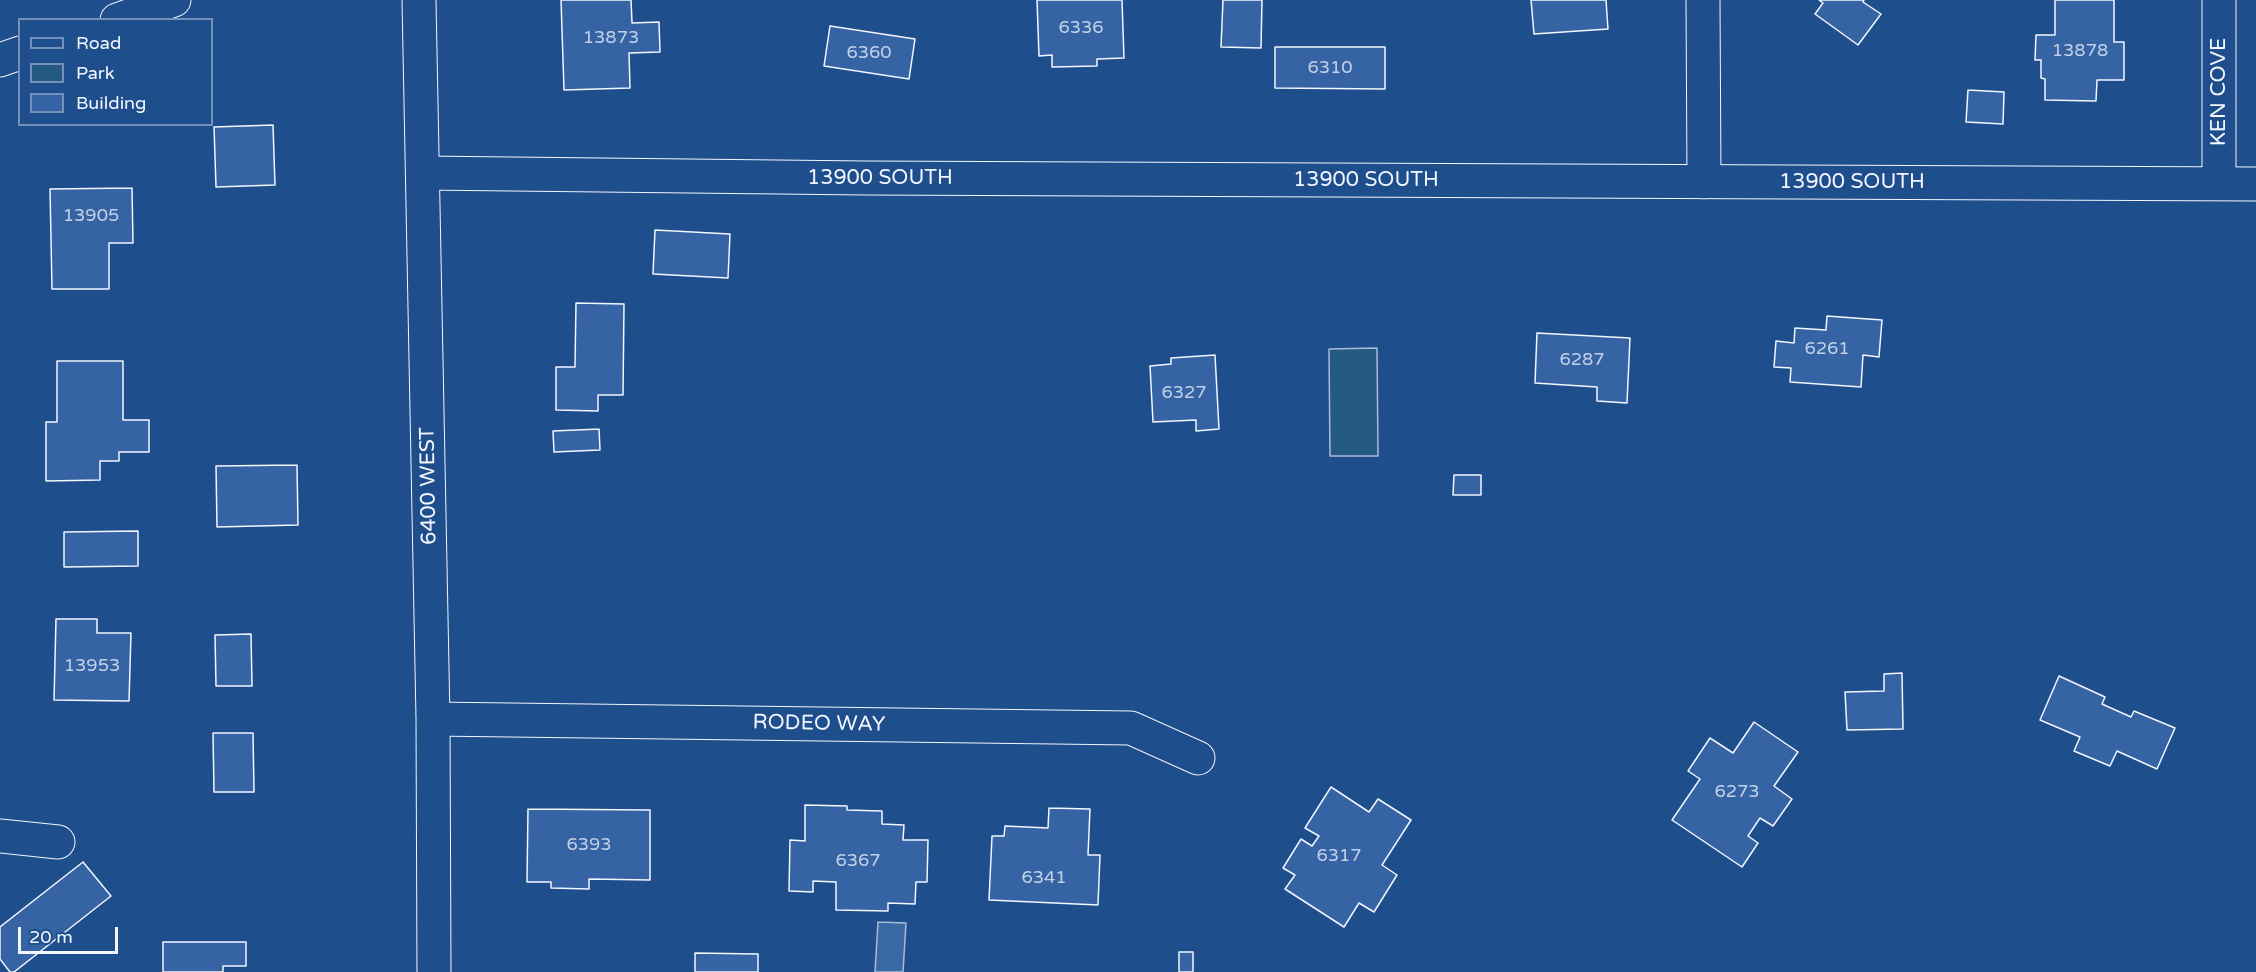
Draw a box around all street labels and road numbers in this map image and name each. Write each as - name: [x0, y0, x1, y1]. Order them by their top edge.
- street label: KEN COVE: [2206, 38, 2232, 146]
- street label: 13900 SOUTH: [807, 165, 953, 191]
- street label: 13900 SOUTH: [1293, 167, 1439, 193]
- street label: 13900 SOUTH: [1779, 169, 1925, 195]
- street label: 6400 WEST: [415, 427, 443, 545]
- street label: RODEO WAY: [752, 710, 886, 738]

